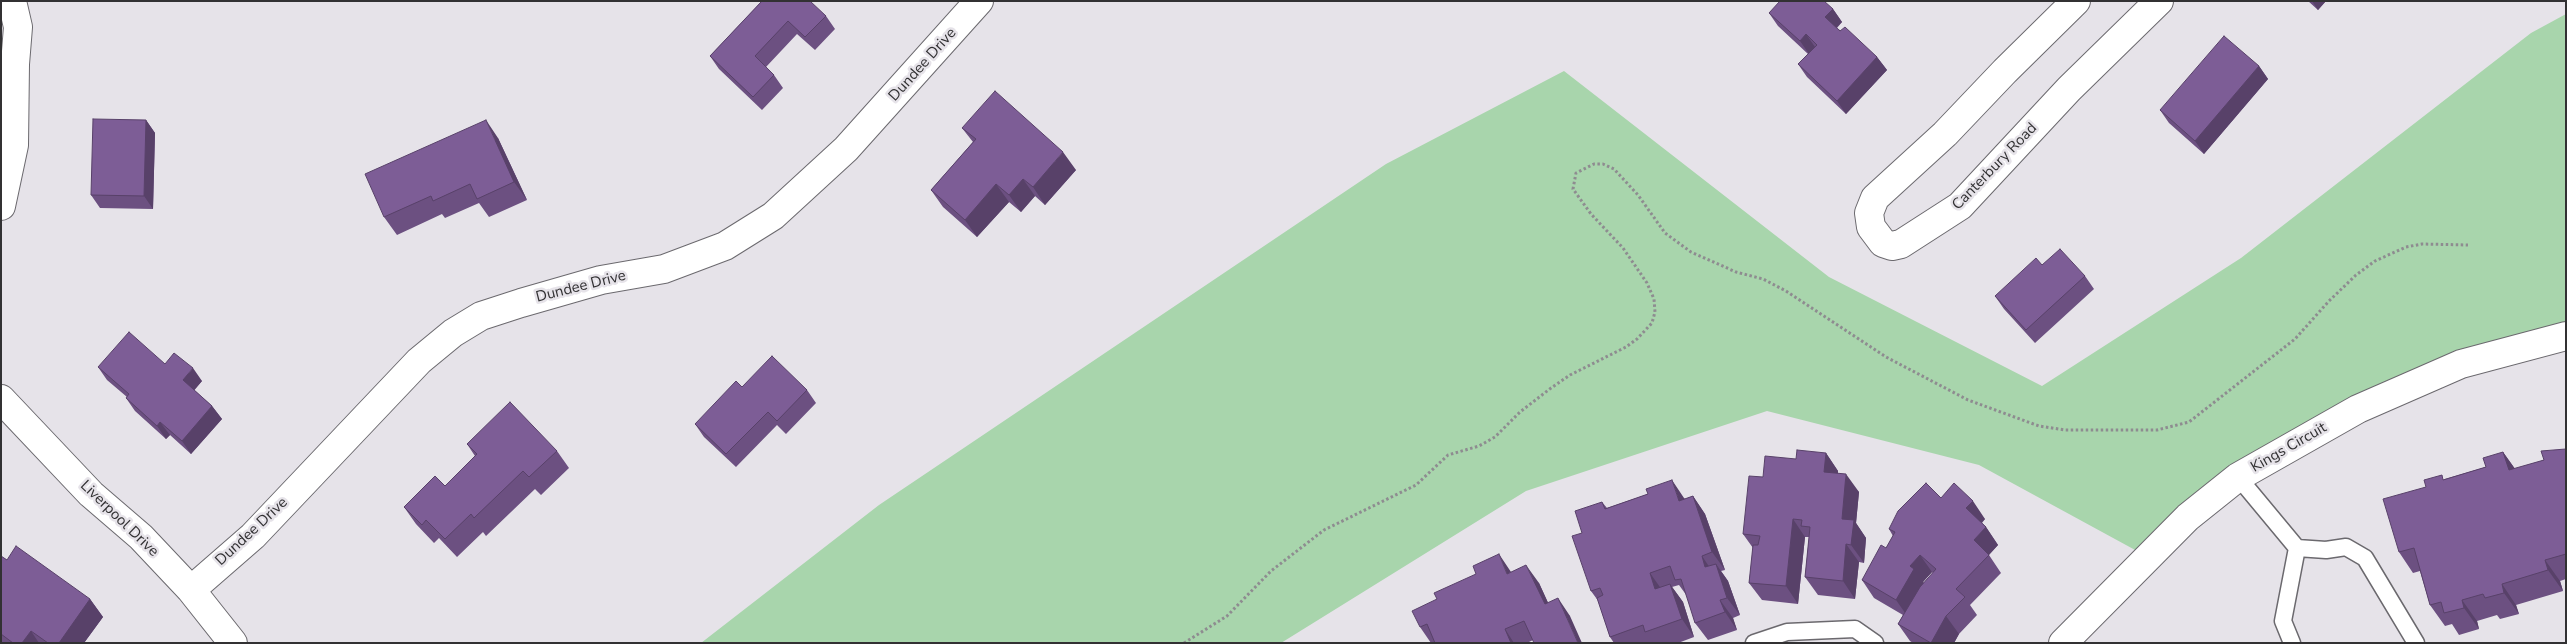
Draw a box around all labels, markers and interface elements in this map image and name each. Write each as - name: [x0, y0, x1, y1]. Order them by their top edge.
- street label: Dundee Drive: [885, 25, 961, 105]
- street label: Canterbury Road: [1949, 120, 2041, 214]
- street label: Dundee Drive: [534, 267, 628, 307]
- street label: Kings Circuit: [2248, 419, 2330, 477]
- street label: Liverpool Drive: [76, 477, 162, 561]
- street label: Dundee Drive: [212, 494, 292, 570]

